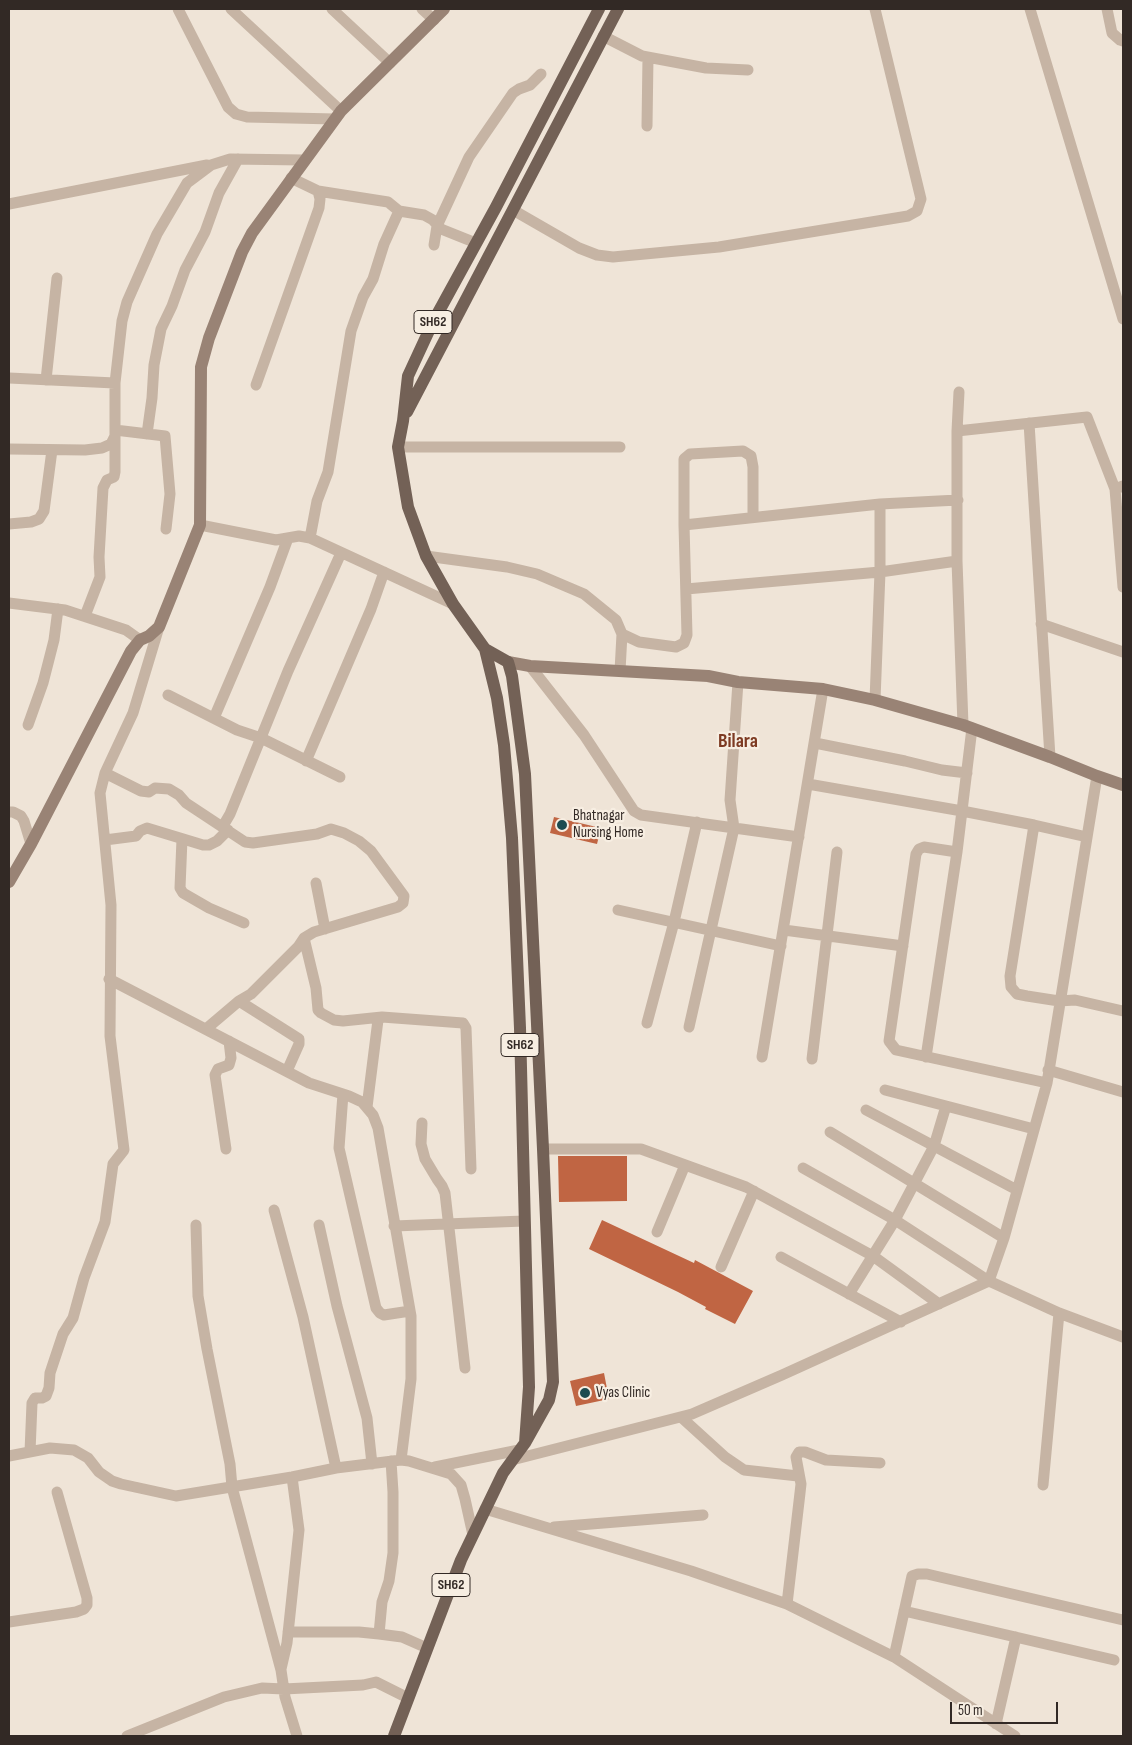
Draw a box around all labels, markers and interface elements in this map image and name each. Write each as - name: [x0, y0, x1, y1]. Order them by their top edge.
- road number: SH62: [414, 311, 452, 334]
- district label: Bilara: [718, 730, 758, 754]
- place label: Bhatnagar Nursing Home: [573, 807, 643, 842]
- marker: Bhatnagar Nursing Home: [555, 818, 569, 832]
- road number: SH62: [501, 1034, 539, 1056]
- place label: Vyas Clinic: [596, 1384, 650, 1402]
- marker: Vyas Clinic: [578, 1386, 592, 1400]
- road number: SH62: [432, 1574, 470, 1596]
- scale bar: [952, 1692, 1060, 1724]
- text: 50 m: [958, 1701, 983, 1720]

